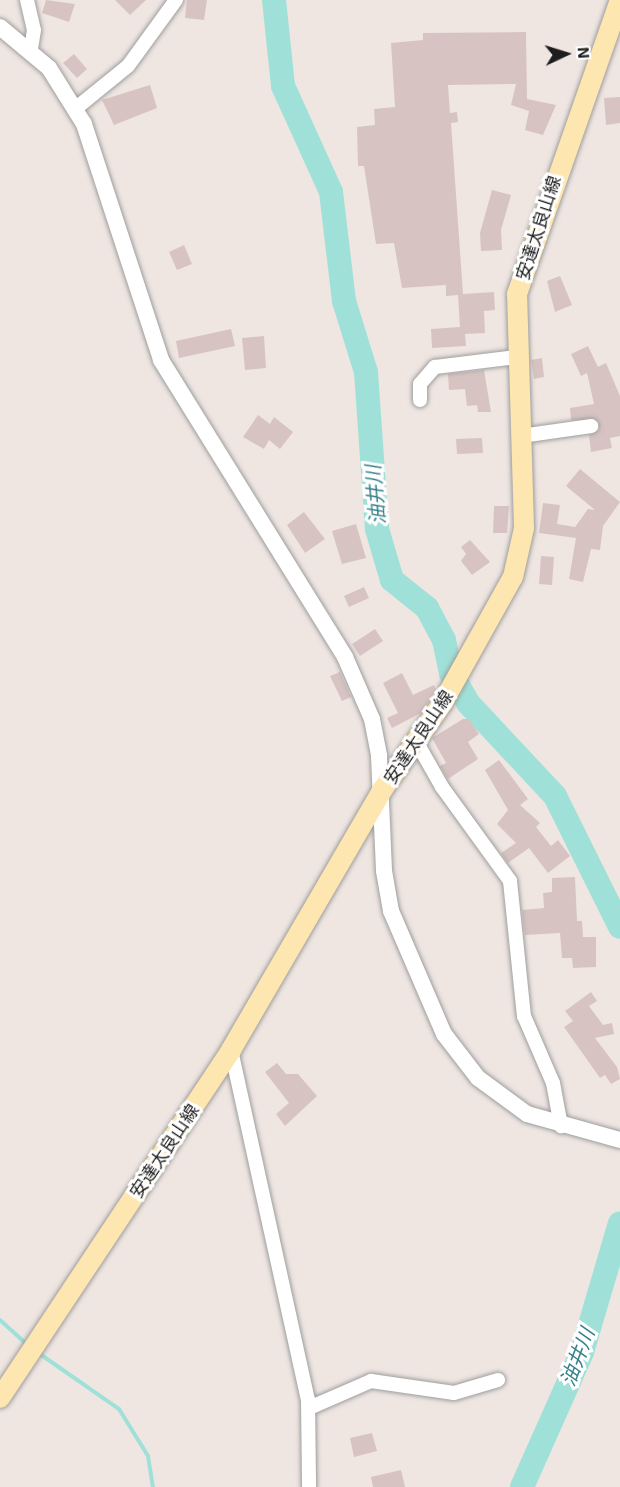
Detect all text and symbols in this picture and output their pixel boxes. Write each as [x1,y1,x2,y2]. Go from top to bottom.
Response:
north arrow [536,24,596,84]
text: N [575,46,594,59]
street label: 安達太良山線 [511,173,565,283]
water label: 油井川 [360,464,390,526]
street label: 安達太良山線 [379,686,457,788]
street label: 安達太良山線 [125,1100,203,1202]
water label: 油井川 [555,1325,599,1389]

